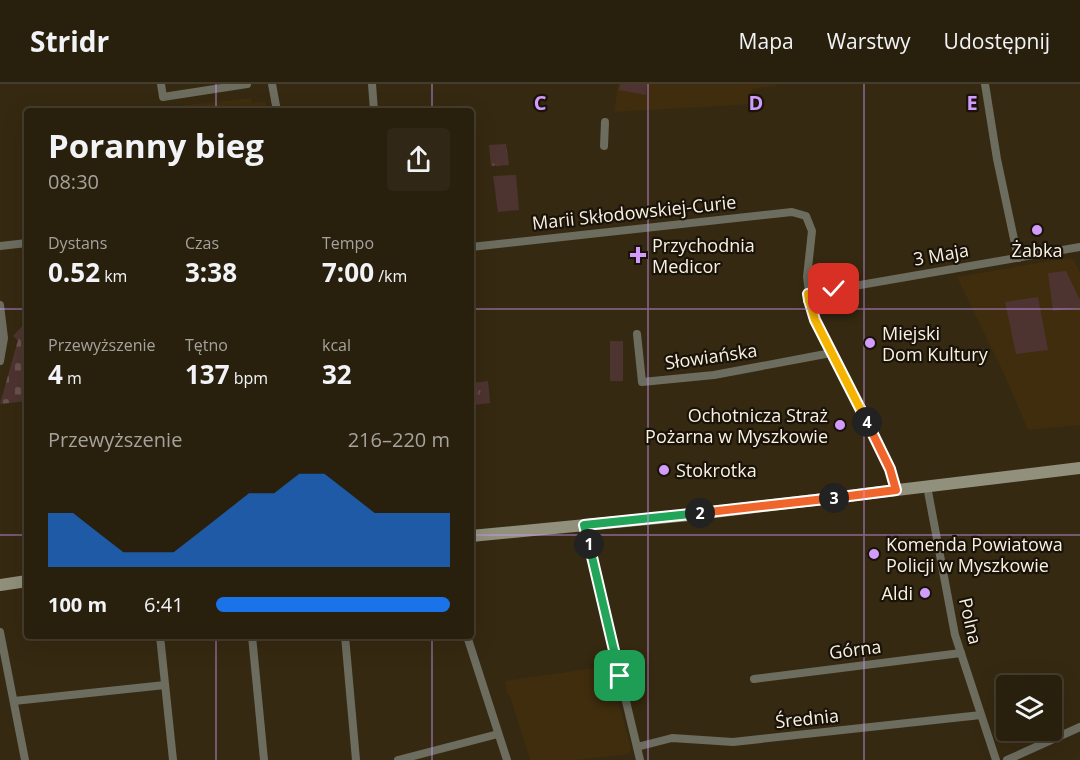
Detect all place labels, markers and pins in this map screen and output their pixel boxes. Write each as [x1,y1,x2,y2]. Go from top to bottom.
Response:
marker: Żabka [1030,223,1044,237]
place label: Przychodnia Medicor [652,233,755,278]
place label: Żabka [1012,238,1062,262]
marker: Przychodnia Medicor [629,246,647,264]
pin [808,263,859,314]
place label: Miejski Dom Kultury [882,321,989,366]
marker: Miejski Dom Kultury [863,336,877,350]
place label: Ochotnicza Straż Pożarna w Myszkowie [645,403,828,448]
pin: 4 [852,407,882,437]
marker: Ochotnicza Straż Pożarna w Myszkowie [833,418,847,432]
place label: Stokrotka [676,458,757,482]
marker: Stokrotka [657,463,671,477]
pin: 3 [819,483,849,513]
pin: 2 [685,498,715,528]
pin: 1 [574,529,604,559]
place label: Komenda Powiatowa Policji w Myszkowie [886,532,1063,577]
marker: Komenda Powiatowa Policji w Myszkowie [867,547,881,561]
place label: Aldi [882,581,913,605]
marker: Aldi [918,586,932,600]
pin [594,650,645,701]

